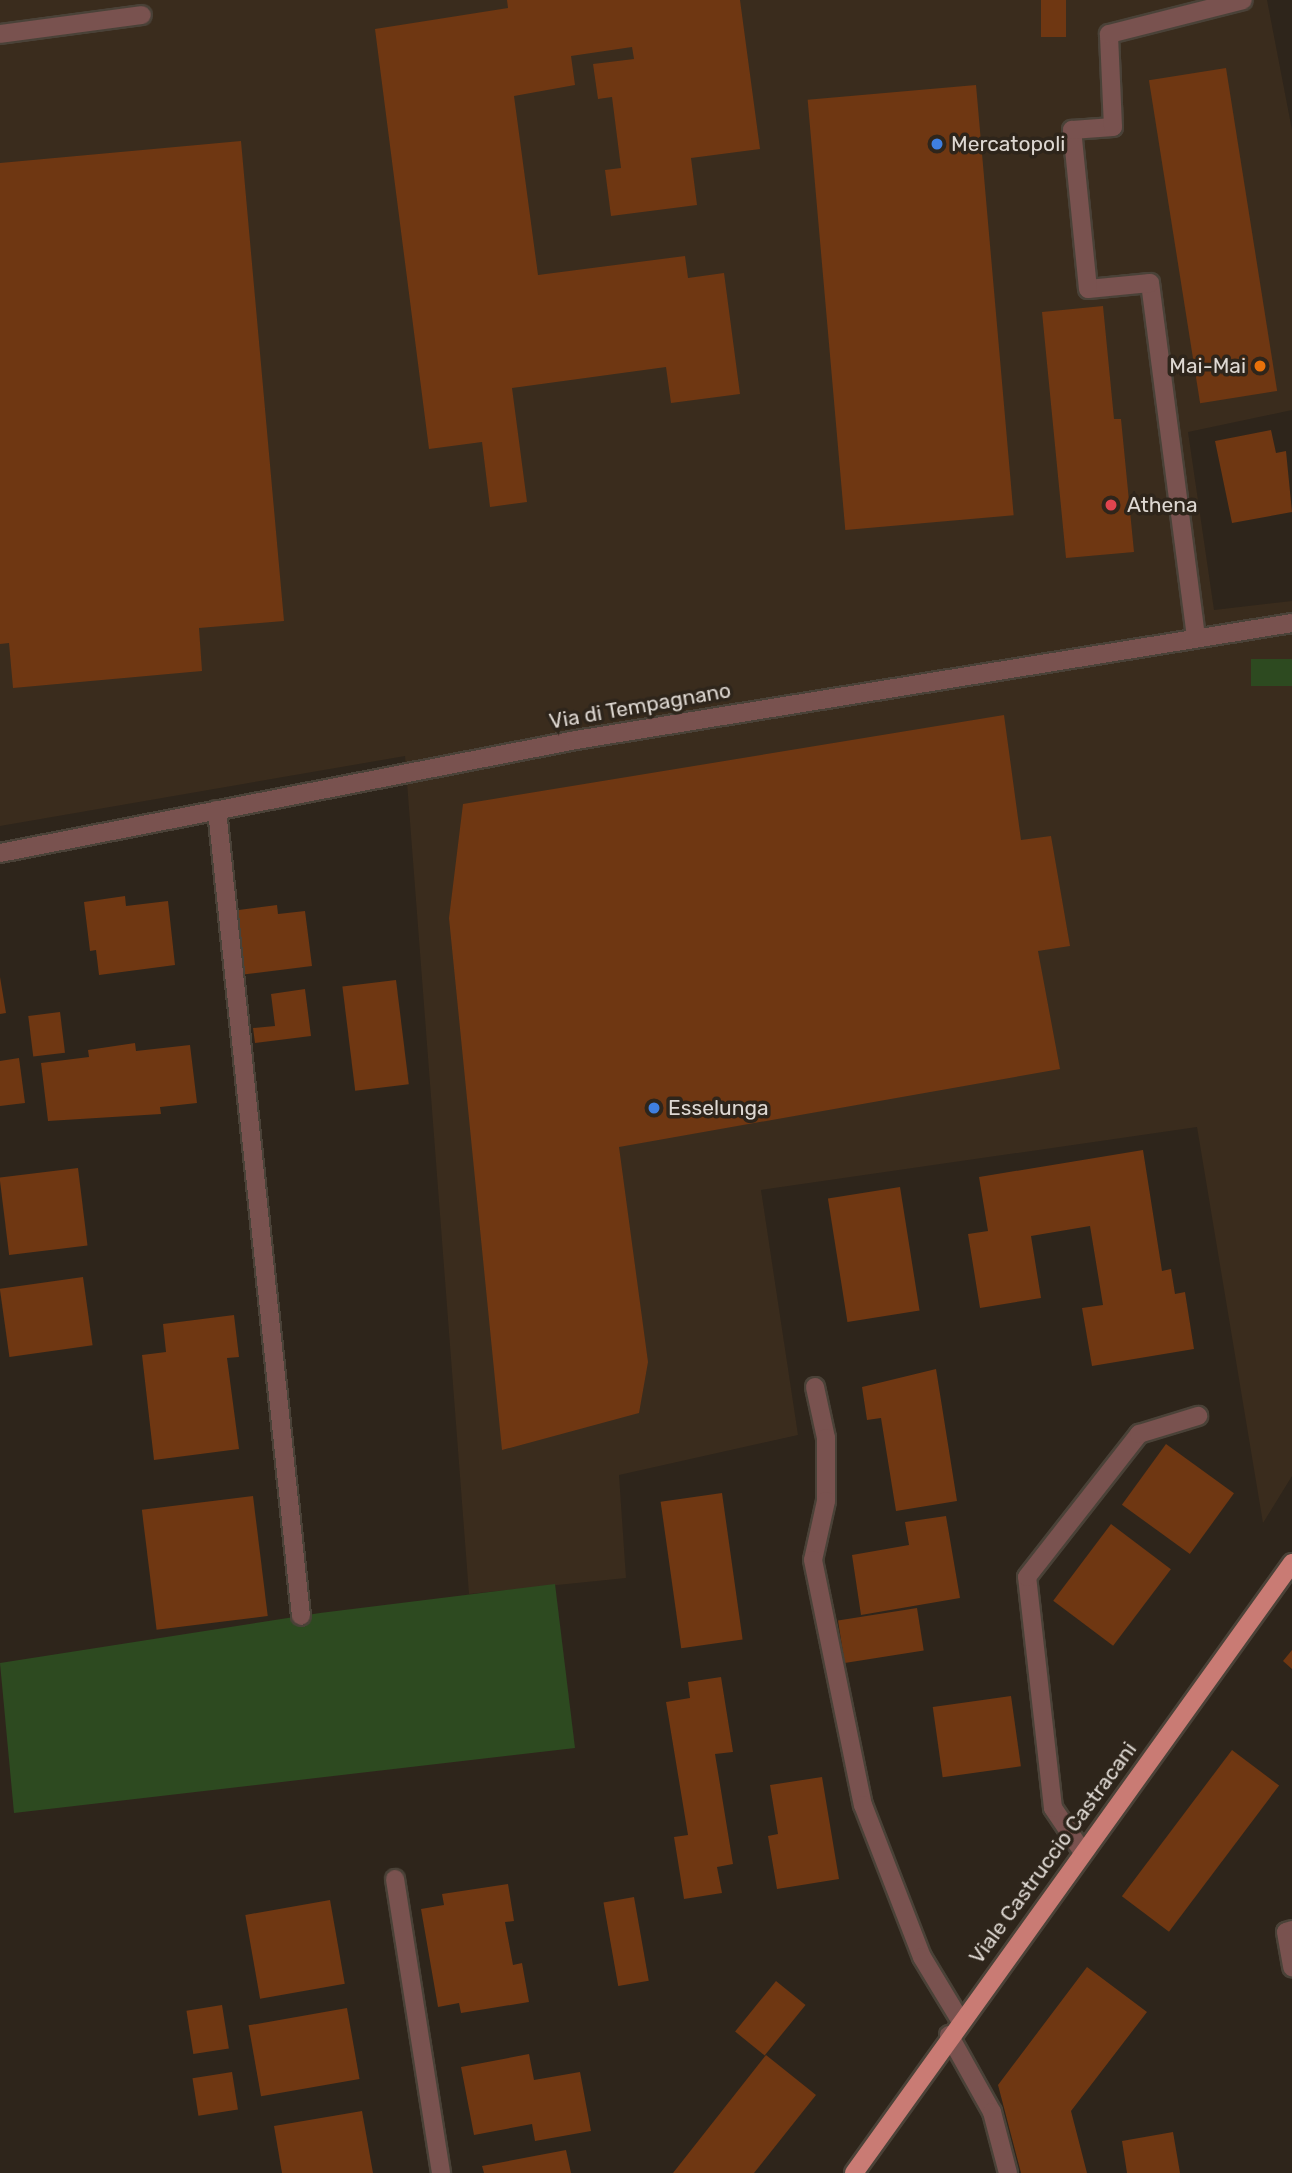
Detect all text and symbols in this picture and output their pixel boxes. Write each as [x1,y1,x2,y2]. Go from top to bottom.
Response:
place label: Mercatopoli [951,131,1065,157]
marker: Mercatopoli [929,136,945,152]
place label: Mai-Mai [1169,353,1246,379]
marker: Mai-Mai [1252,358,1268,374]
place label: Athena [1127,492,1198,518]
marker: Athena [1101,495,1121,515]
street label: Via di Tempagnano [547,678,733,734]
place label: Esselunga [668,1095,769,1121]
marker: Esselunga [646,1100,662,1116]
street label: Viale Castruccio Castracani [964,1737,1142,1969]

